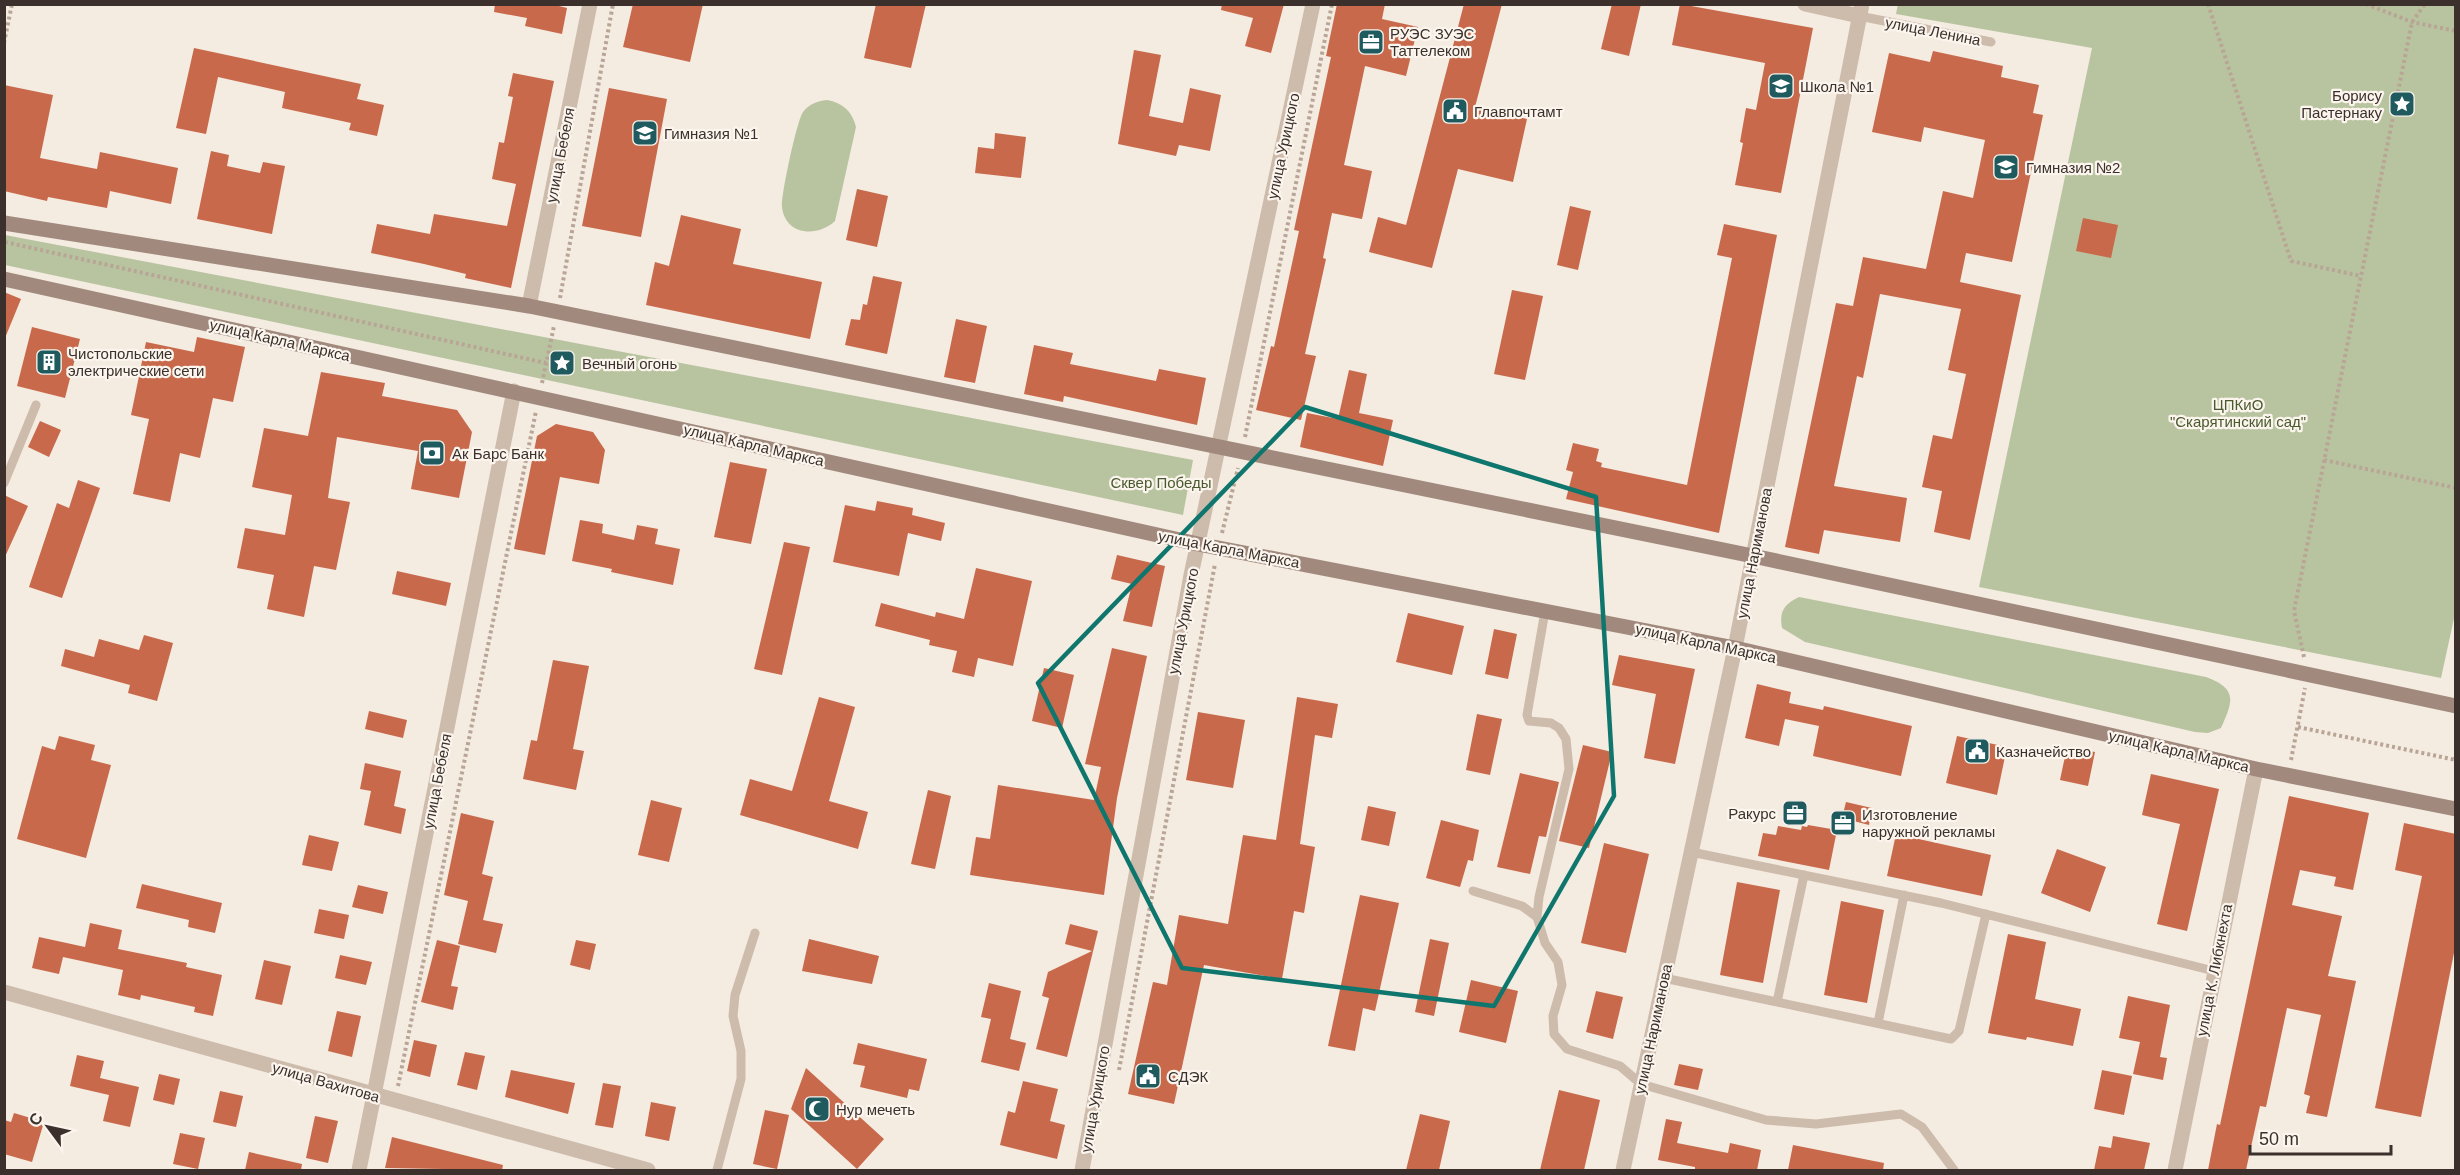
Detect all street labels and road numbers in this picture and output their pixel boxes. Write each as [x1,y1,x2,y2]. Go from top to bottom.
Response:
street label: улица Ленина [1884,13,1983,49]
street label: улица Урицкого [1263,91,1303,201]
street label: улица Бебеля [542,106,578,204]
street label: улица Карла Маркса [208,316,352,365]
street label: улица Карла Маркса [682,421,826,470]
street label: улица Нариманова [1733,486,1775,620]
street label: улица Карла Маркса [1157,527,1302,571]
street label: улица Урицкого [1164,566,1202,676]
street label: улица Карла Маркса [1634,620,1779,666]
street label: улица Карла Маркса [2107,727,2251,776]
street label: улица Бебеля [419,732,455,830]
street label: улица К. Либкнехта [2193,902,2235,1038]
street label: улица Нариманова [1631,962,1675,1096]
street label: улица Урицкого [1077,1044,1113,1154]
street label: улица Вахитова [270,1059,382,1106]

